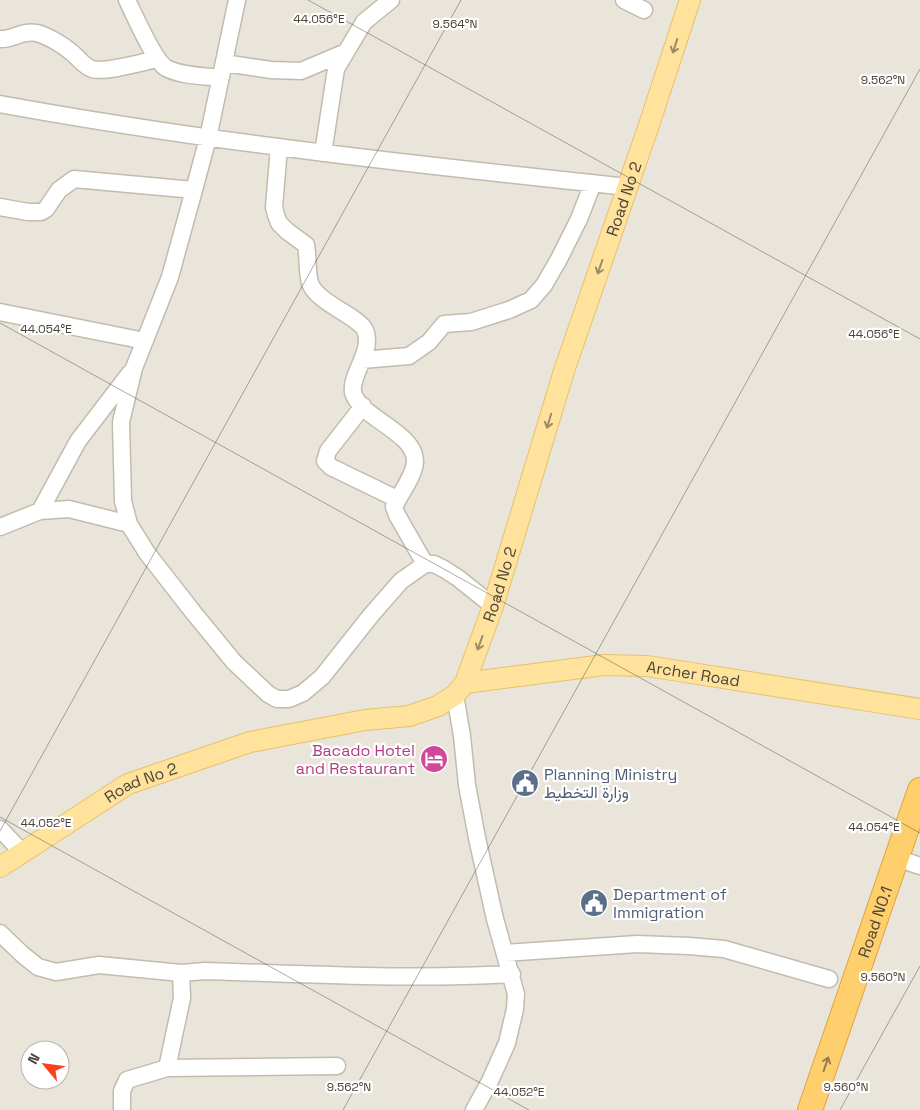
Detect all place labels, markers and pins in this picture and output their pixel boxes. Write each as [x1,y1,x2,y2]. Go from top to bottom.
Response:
place label: Bacado Hotel and Restaurant [296,740,415,779]
hotel icon: Bacado Hotel and Restaurant [419,744,449,774]
place label: Planning Ministry وزارة التخطيط [544,764,677,803]
public building icon: Planning Ministry وزارة التخطيط [510,768,540,798]
place label: Department of Immigration [613,884,727,923]
public building icon: Department of Immigration [579,888,609,918]

